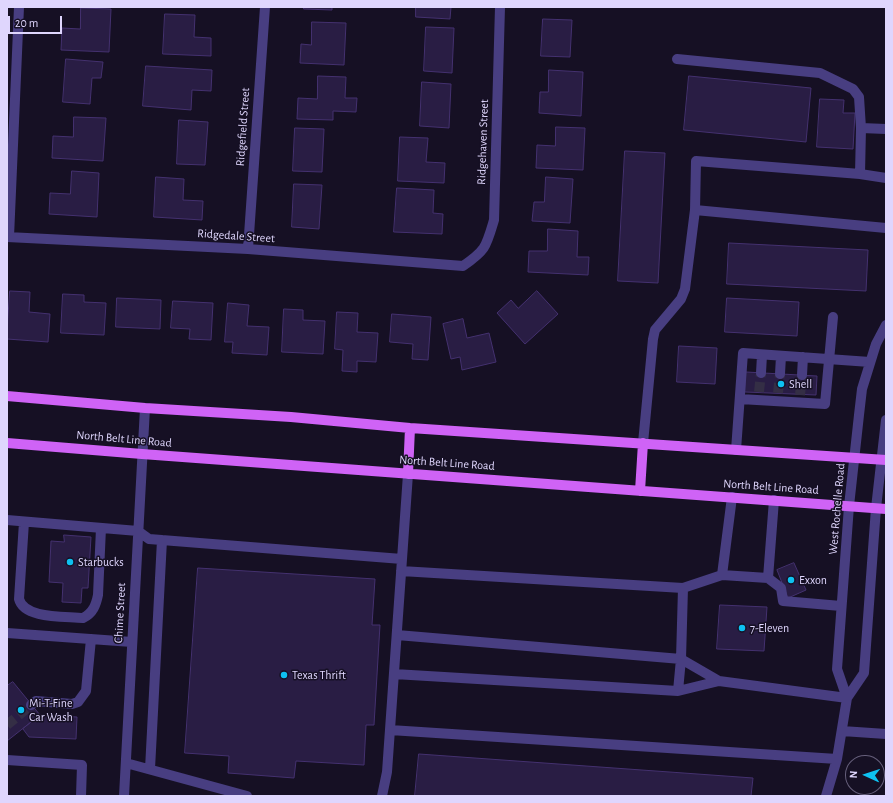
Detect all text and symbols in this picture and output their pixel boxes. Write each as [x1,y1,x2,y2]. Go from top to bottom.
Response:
scale bar [10,8,64,34]
text: 20 m [15,17,38,29]
street label: Ridgefield Street [233,87,253,167]
street label: Ridgehaven Street [474,99,492,185]
street label: Ridgedale Street [197,226,275,246]
place label: Shell [789,377,812,391]
marker: Shell [776,379,786,389]
street label: North Belt Line Road [76,428,172,450]
street label: North Belt Line Road [399,452,495,474]
street label: West Rochelle Road [826,463,848,555]
street label: North Belt Line Road [723,476,819,498]
place label: Starbucks [78,555,124,569]
marker: Starbucks [65,557,75,567]
place label: Exxon [799,573,827,587]
marker: Exxon [786,575,796,585]
street label: Chime Street [111,582,129,644]
place label: 7-Eleven [750,621,789,635]
marker: 7-Eleven [737,623,747,633]
place label: Texas Thrift [292,668,346,682]
marker: Texas Thrift [279,670,289,680]
place label: Mi-T-Fine Car Wash [29,696,73,724]
marker: Mi-T-Fine Car Wash [16,705,26,715]
north arrow [845,755,885,795]
text: N [848,770,859,779]

